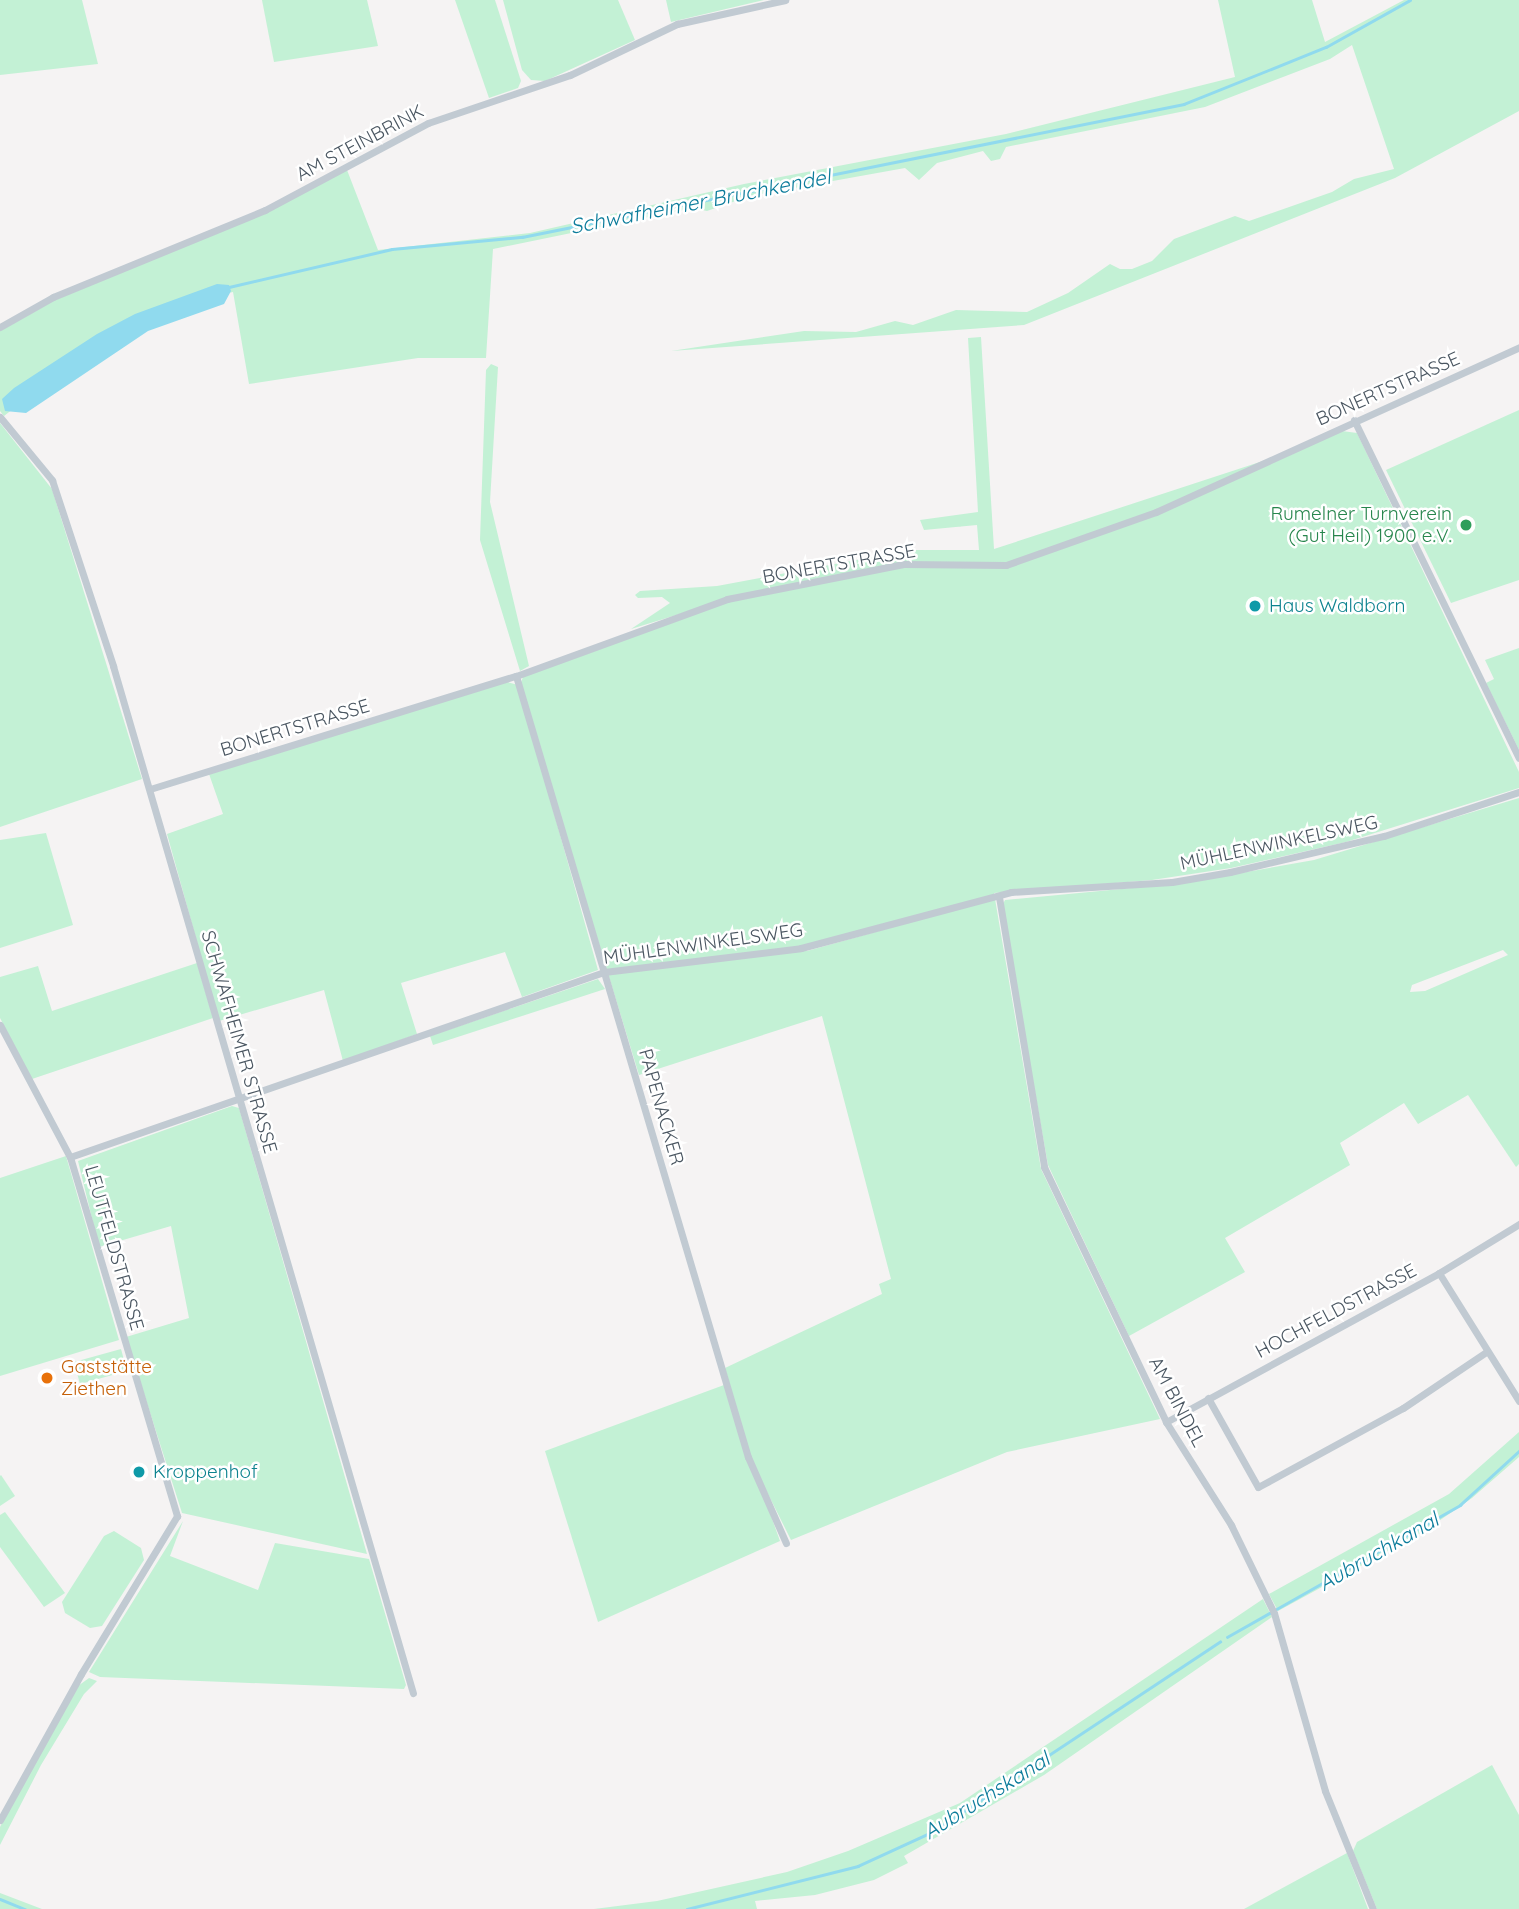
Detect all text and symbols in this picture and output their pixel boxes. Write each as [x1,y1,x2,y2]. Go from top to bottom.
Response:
street label: AM STEINBRINK [292,100,428,186]
water label: Schwafheimer Bruchkendel [568,163,832,239]
street label: BONERTSTRASSE [1313,347,1463,431]
place label: Rumelner Turnverein (Gut Heil) 1900 e.V. [1270,503,1452,547]
marker: Rumelner Turnverein (Gut Heil) 1900 e.V. [1458,517,1474,533]
street label: BONERTSTRASSE [761,539,917,589]
place label: Haus Waldborn [1269,595,1406,617]
marker: Haus Waldborn [1247,598,1263,614]
street label: BONERTSTRASSE [218,694,372,762]
street label: MÜHLENWINKELSWEG [1178,811,1380,875]
street label: MÜHLENWINKELSWEG [602,919,804,969]
street label: SCHWAFHEIMER STRASSE [196,928,282,1156]
street label: PAPENACKER [634,1046,688,1168]
street label: LEUTFELDSTRASSE [80,1163,148,1333]
street label: HOCHFELDSTRASSE [1252,1259,1420,1363]
street label: AM BINDEL [1144,1353,1210,1451]
place label: Gaststätte Ziethen [61,1356,152,1400]
marker: Gaststätte Ziethen [39,1370,55,1386]
place label: Kroppenhof [153,1461,258,1483]
marker: Kroppenhof [131,1464,147,1480]
water label: Aubruchkanal [1313,1506,1443,1596]
water label: Aubruchskanal [918,1746,1054,1844]

